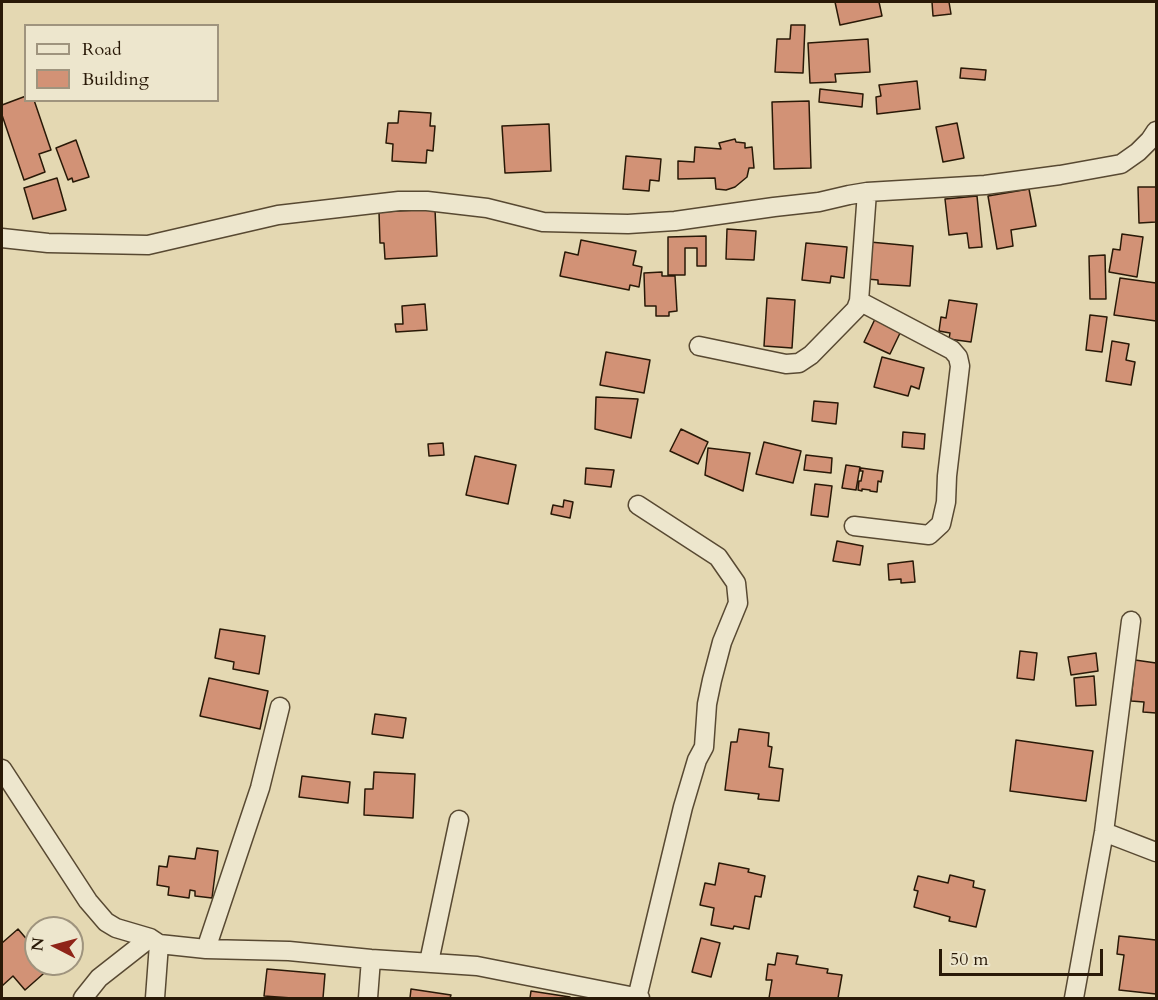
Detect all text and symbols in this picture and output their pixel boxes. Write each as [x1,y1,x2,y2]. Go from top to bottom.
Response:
legend [24,24,219,102]
text: Road [82,37,122,62]
text: Building [82,67,149,92]
north arrow [24,916,84,976]
text: N [26,936,50,952]
scale bar [942,937,1106,975]
text: 50 m [950,947,989,972]

